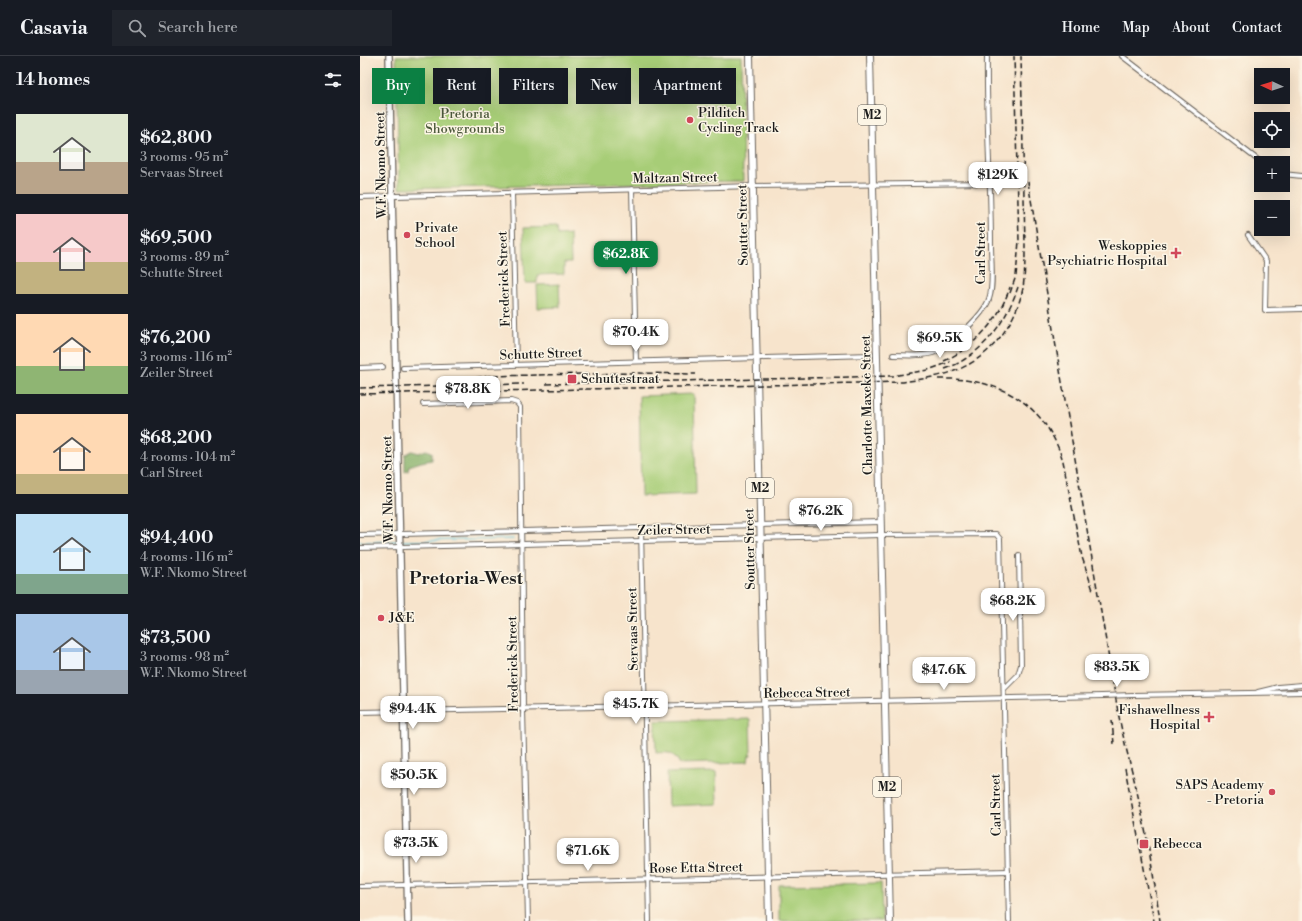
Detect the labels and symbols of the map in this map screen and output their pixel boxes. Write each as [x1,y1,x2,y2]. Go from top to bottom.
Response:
north arrow [1254,68,1290,104]
place label: Pilditch Cycling Track [698,105,780,136]
road number: M2 [858,105,886,125]
park label: Pretoria Showgrounds [425,106,505,137]
street label: W.F. Nkomo Street [372,111,390,220]
marker: Pilditch Cycling Track [685,115,695,125]
pin: $129K [970,162,1026,196]
street label: Maltzan Street [632,169,718,187]
street label: Soutter Street [734,184,752,266]
place label: Private School [415,220,459,251]
street label: Carl Street [973,221,989,284]
marker: Private School [402,230,412,240]
street label: Frederick Street [494,230,514,327]
place label: Weskoppies Psychiatric Hospital [1047,238,1167,269]
pin: $62.8K [593,241,659,275]
marker: Weskoppies Psychiatric Hospital [1170,247,1182,259]
pin: $70.4K [603,319,669,353]
pin: $69.5K [907,325,973,359]
street label: Charlotte Maxeke Street [858,334,876,475]
street label: Schutte Street [499,345,583,363]
place label: Schuttestraat [581,371,660,387]
marker: Schuttestraat [566,373,578,385]
pin: $78.8K [435,376,501,410]
street label: W.F. Nkomo Street [379,435,397,544]
road number: M2 [746,478,774,498]
pin: $76.2K [788,498,854,532]
street label: Soutter Street [741,508,759,590]
street label: Zeiler Street [637,521,711,539]
district label: Pretoria-West [409,568,524,590]
street label: Servaas Street [624,587,642,671]
pin: $68.2K [980,588,1046,622]
place label: J&E [388,610,414,626]
marker: J&E [376,613,386,623]
street label: Frederick Street [504,616,522,712]
pin: $83.5K [1084,654,1150,688]
pin: $47.6K [911,657,977,691]
street label: Rebecca Street [763,684,851,702]
pin: $45.7K [603,691,669,725]
pin: $94.4K [380,696,446,730]
place label: Fishawellness Hospital [1119,702,1200,733]
marker: Fishawellness Hospital [1203,711,1215,723]
pin: $50.5K [381,762,447,796]
street label: Carl Street [987,773,1005,837]
road number: M2 [873,777,901,797]
place label: SAPS Academy - Pretoria [1176,777,1265,808]
marker: SAPS Academy - Pretoria [1267,787,1277,797]
pin: $73.5K [383,830,449,864]
place label: Rebecca [1153,836,1203,852]
pin: $71.6K [555,838,621,872]
marker: Rebecca [1138,838,1150,850]
street label: Rose Etta Street [649,859,744,877]

